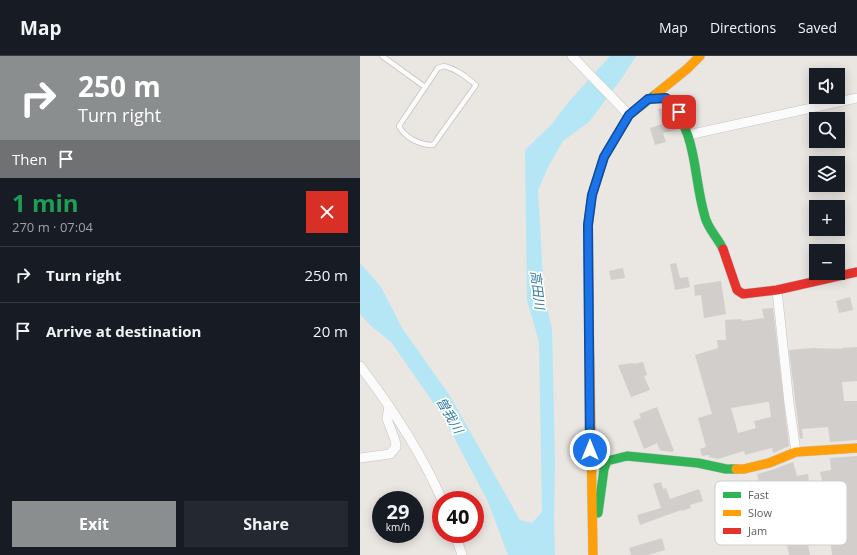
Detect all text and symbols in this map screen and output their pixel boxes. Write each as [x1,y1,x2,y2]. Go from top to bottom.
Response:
text: Map [20,15,61,41]
text: Map [659,18,688,37]
text: Directions [710,18,776,37]
text: Saved [798,18,837,37]
text: 250 m [78,67,161,105]
map controls [809,68,845,280]
button: sound [809,68,845,104]
icon: right [12,72,64,124]
pin [662,95,696,129]
icon: arrive [668,101,690,123]
text: Turn right [78,103,161,127]
button: search [809,112,845,148]
icon: arrive [55,148,77,170]
text: Then [12,149,47,169]
button: layers [809,156,845,192]
text: 1 min [12,186,79,219]
button: close [306,191,348,233]
button: + [809,200,845,236]
text: 270 m · 07:04 [12,218,93,236]
button: − [809,244,845,280]
icon: right [12,264,34,286]
text: Turn right [46,265,121,285]
text: 250 m [304,265,348,285]
water label: 高田川 [527,270,550,312]
icon: arrive [12,320,34,342]
text: Arrive at destination [46,321,201,341]
text: 20 m [313,321,348,341]
water label: 曽我川 [432,394,469,438]
position arrow [569,429,611,471]
legend [715,481,847,545]
text: Fast [748,487,769,502]
speed limit sign: 40 [432,491,484,543]
text: 29 [387,498,409,525]
button: Exit [12,501,176,547]
button: Share [184,501,348,547]
text: Slow [748,505,772,520]
text: km/h [386,520,410,534]
text: Jam [747,523,767,538]

